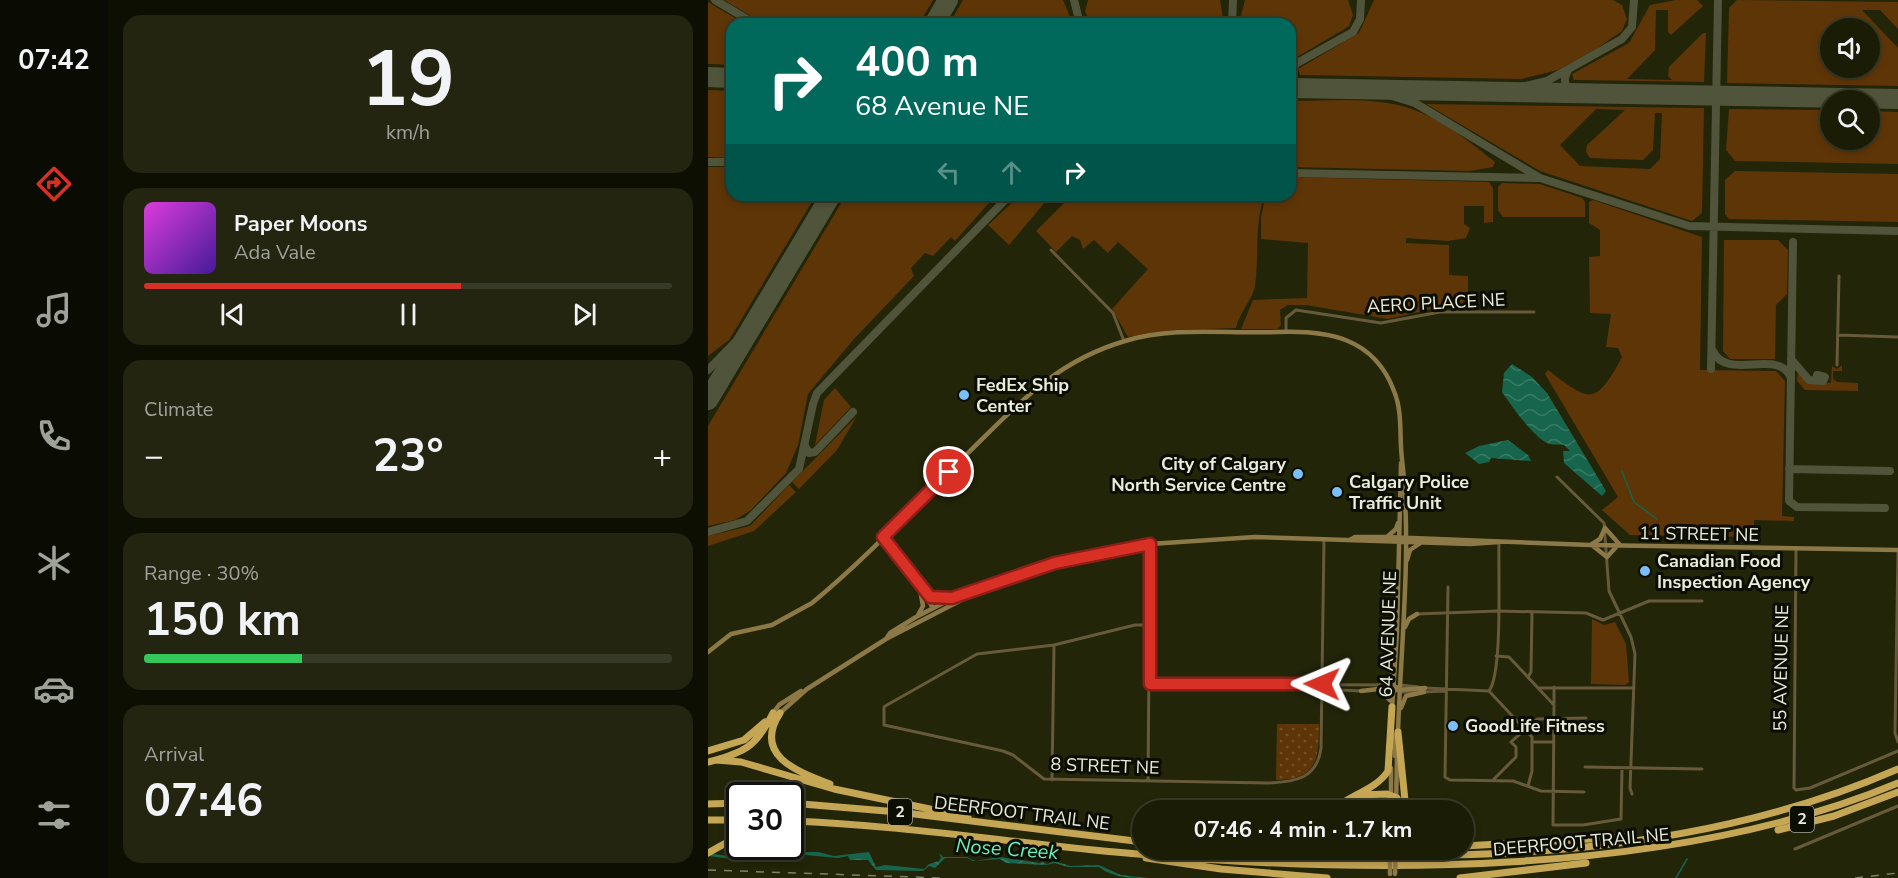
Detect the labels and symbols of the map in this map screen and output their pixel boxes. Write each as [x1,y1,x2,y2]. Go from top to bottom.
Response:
street label: AERO PLACE NE [1366,287,1506,319]
place label: FedEx Ship Center [976,373,1069,418]
marker: FedEx Ship Center [957,388,971,402]
pin [923,446,974,497]
place label: City of Calgary North Service Centre [1111,452,1287,497]
marker: City of Calgary North Service Centre [1291,467,1305,481]
place label: Calgary Police Traffic Unit [1349,470,1469,515]
marker: Calgary Police Traffic Unit [1330,485,1344,499]
street label: 11 STREET NE [1639,521,1759,547]
place label: Canadian Food Inspection Agency [1657,549,1811,594]
marker: Canadian Food Inspection Agency [1638,564,1652,578]
street label: 64 AVENUE NE [1374,570,1402,698]
street label: 55 AVENUE NE [1768,604,1794,732]
position arrow [1290,652,1354,716]
place label: GoodLife Fitness [1465,714,1605,738]
marker: GoodLife Fitness [1446,719,1460,733]
street label: 8 STREET NE [1050,752,1160,780]
speed limit sign: 30 [726,782,804,860]
street label: DEERFOOT TRAIL NE [933,790,1111,836]
road number: 2 [888,799,912,825]
road number: 2 [1790,806,1814,832]
street label: DEERFOOT TRAIL NE [1492,822,1670,862]
water label: Nose Creek [955,832,1060,866]

